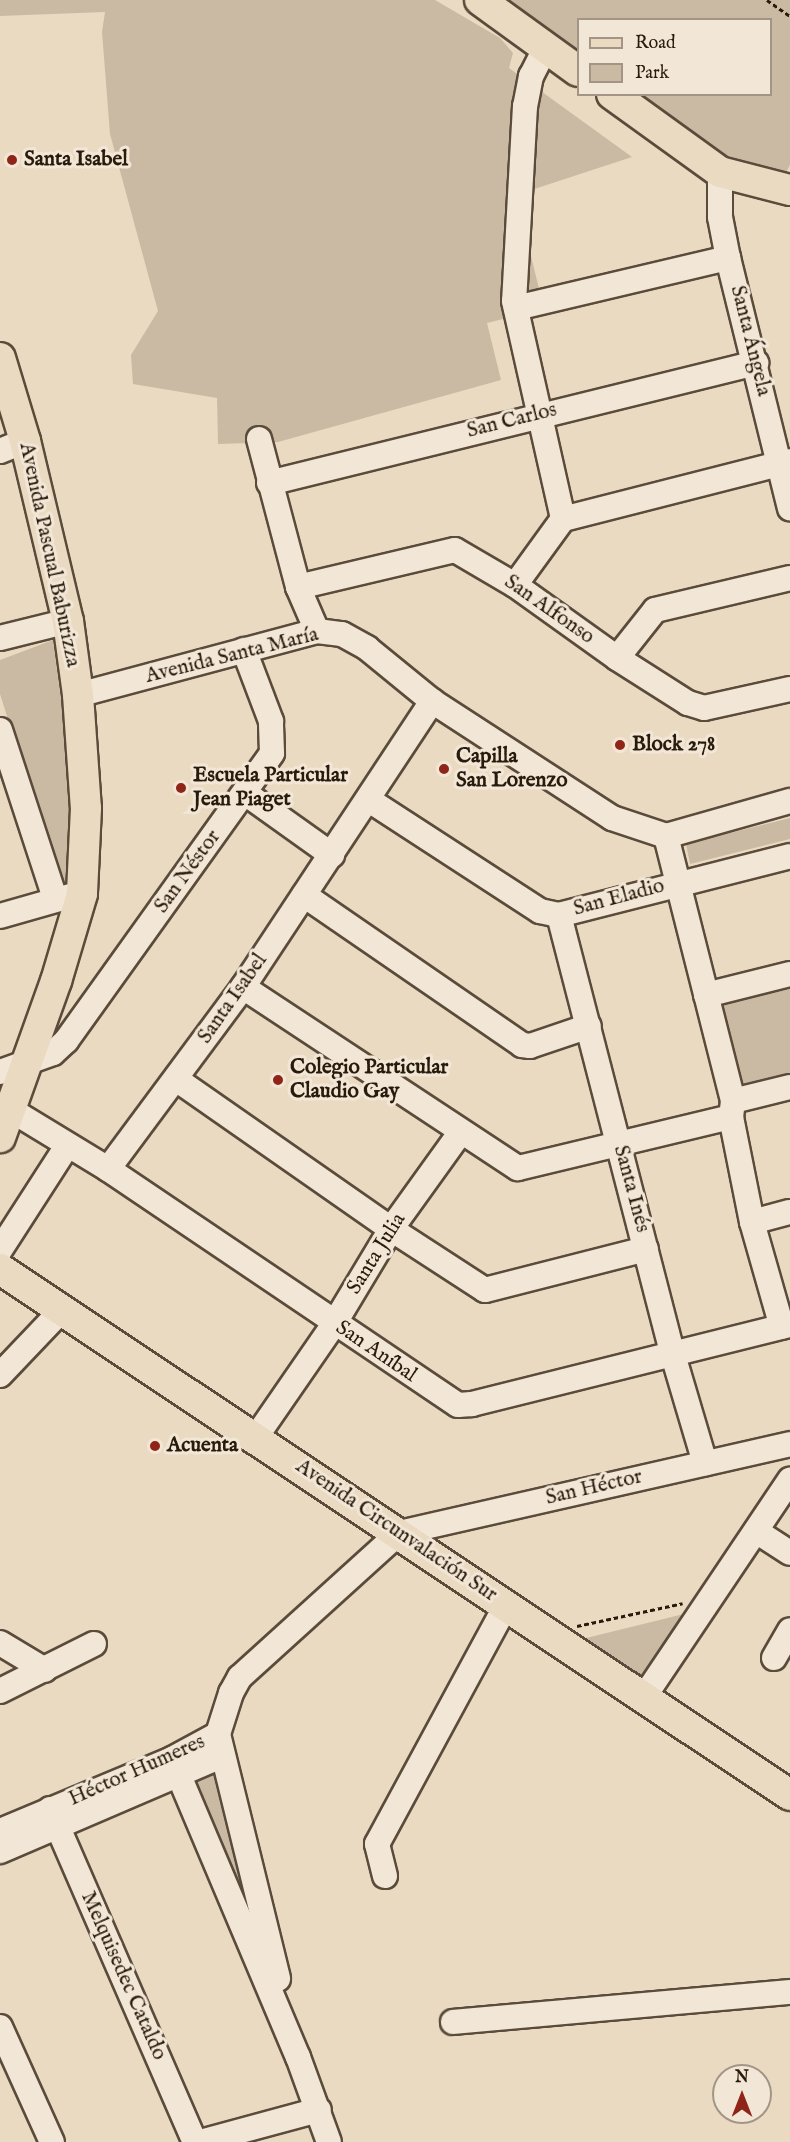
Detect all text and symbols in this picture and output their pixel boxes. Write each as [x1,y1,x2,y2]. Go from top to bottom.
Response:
legend [577,18,772,96]
text: Road [635,32,676,55]
text: Park [635,62,669,85]
place label: Santa Isabel [24,147,128,173]
marker: Santa Isabel [5,153,19,167]
street label: Santa Ángela [724,283,776,399]
street label: San Carlos [464,398,560,444]
street label: Avenida Pascual Baburizza [13,440,85,670]
street label: San Alfonso [499,570,599,650]
street label: Avenida Santa María [143,622,321,690]
place label: Block 278 [632,732,715,758]
marker: Block 278 [613,738,627,752]
place label: Capilla San Lorenzo [456,744,568,794]
marker: Capilla San Lorenzo [437,762,451,776]
place label: Escuela Particular Jean Piaget [193,763,348,813]
marker: Escuela Particular Jean Piaget [174,781,188,795]
street label: San Néstor [149,826,227,918]
street label: San Eladio [571,874,667,922]
street label: Santa Isabel [193,949,273,1049]
place label: Colegio Particular Claudio Gay [290,1055,448,1105]
marker: Colegio Particular Claudio Gay [271,1073,285,1087]
street label: Santa Inés [607,1143,655,1235]
street label: Santa Julia [342,1209,412,1299]
street label: San Aníbal [331,1316,421,1388]
place label: Acuenta [167,1433,238,1459]
marker: Acuenta [148,1439,162,1453]
street label: Avenida Circunvalación Sur [291,1454,501,1608]
street label: San Héctor [543,1465,645,1511]
street label: Héctor Humeres [65,1730,209,1812]
street label: Melquisedec Cataldo [75,1888,171,2064]
north arrow [712,2064,772,2124]
text: N [735,2068,749,2088]

